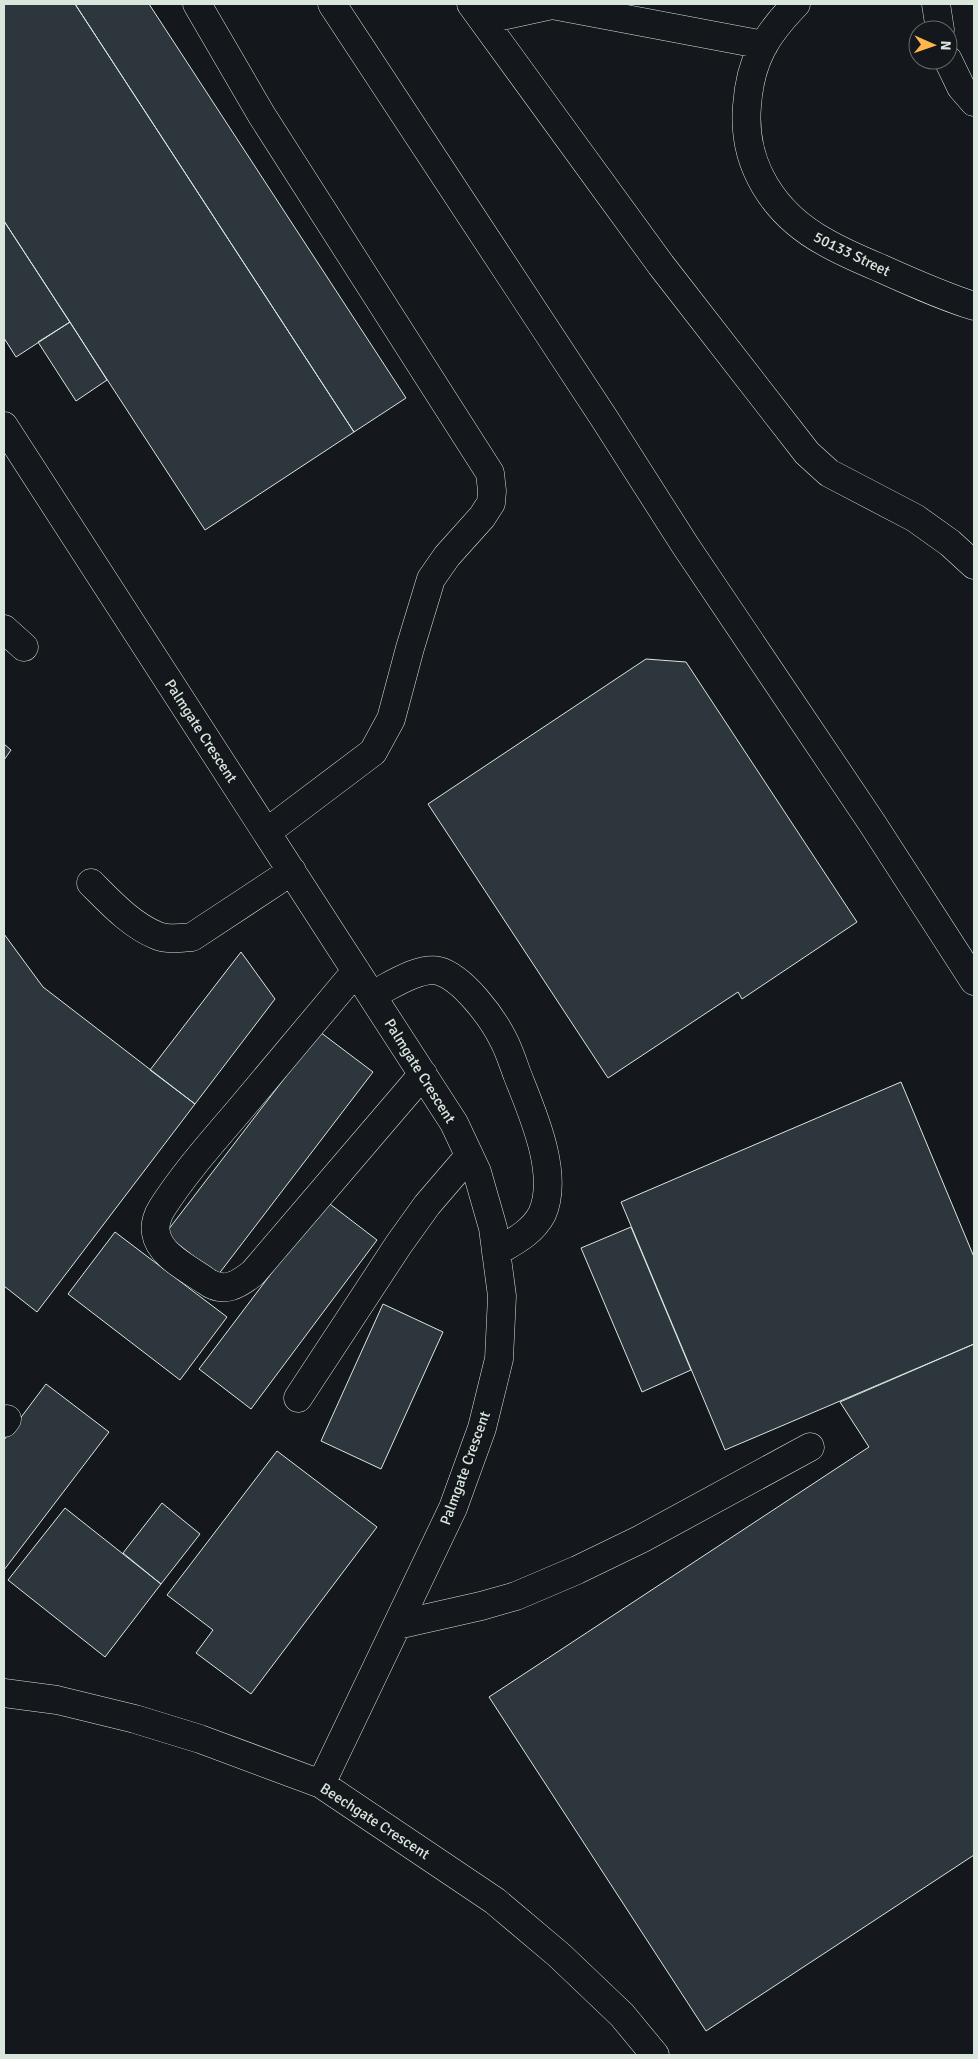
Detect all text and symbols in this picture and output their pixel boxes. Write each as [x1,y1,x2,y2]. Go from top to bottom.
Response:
north arrow [908,20,958,70]
text: N [937,40,954,51]
street label: 50133 Street [811,228,893,280]
street label: Palmgate Crescent [161,676,241,786]
street label: Palmgate Crescent [381,1015,459,1127]
street label: Palmgate Crescent [436,1409,494,1527]
street label: Beechgate Crescent [317,1779,433,1863]

